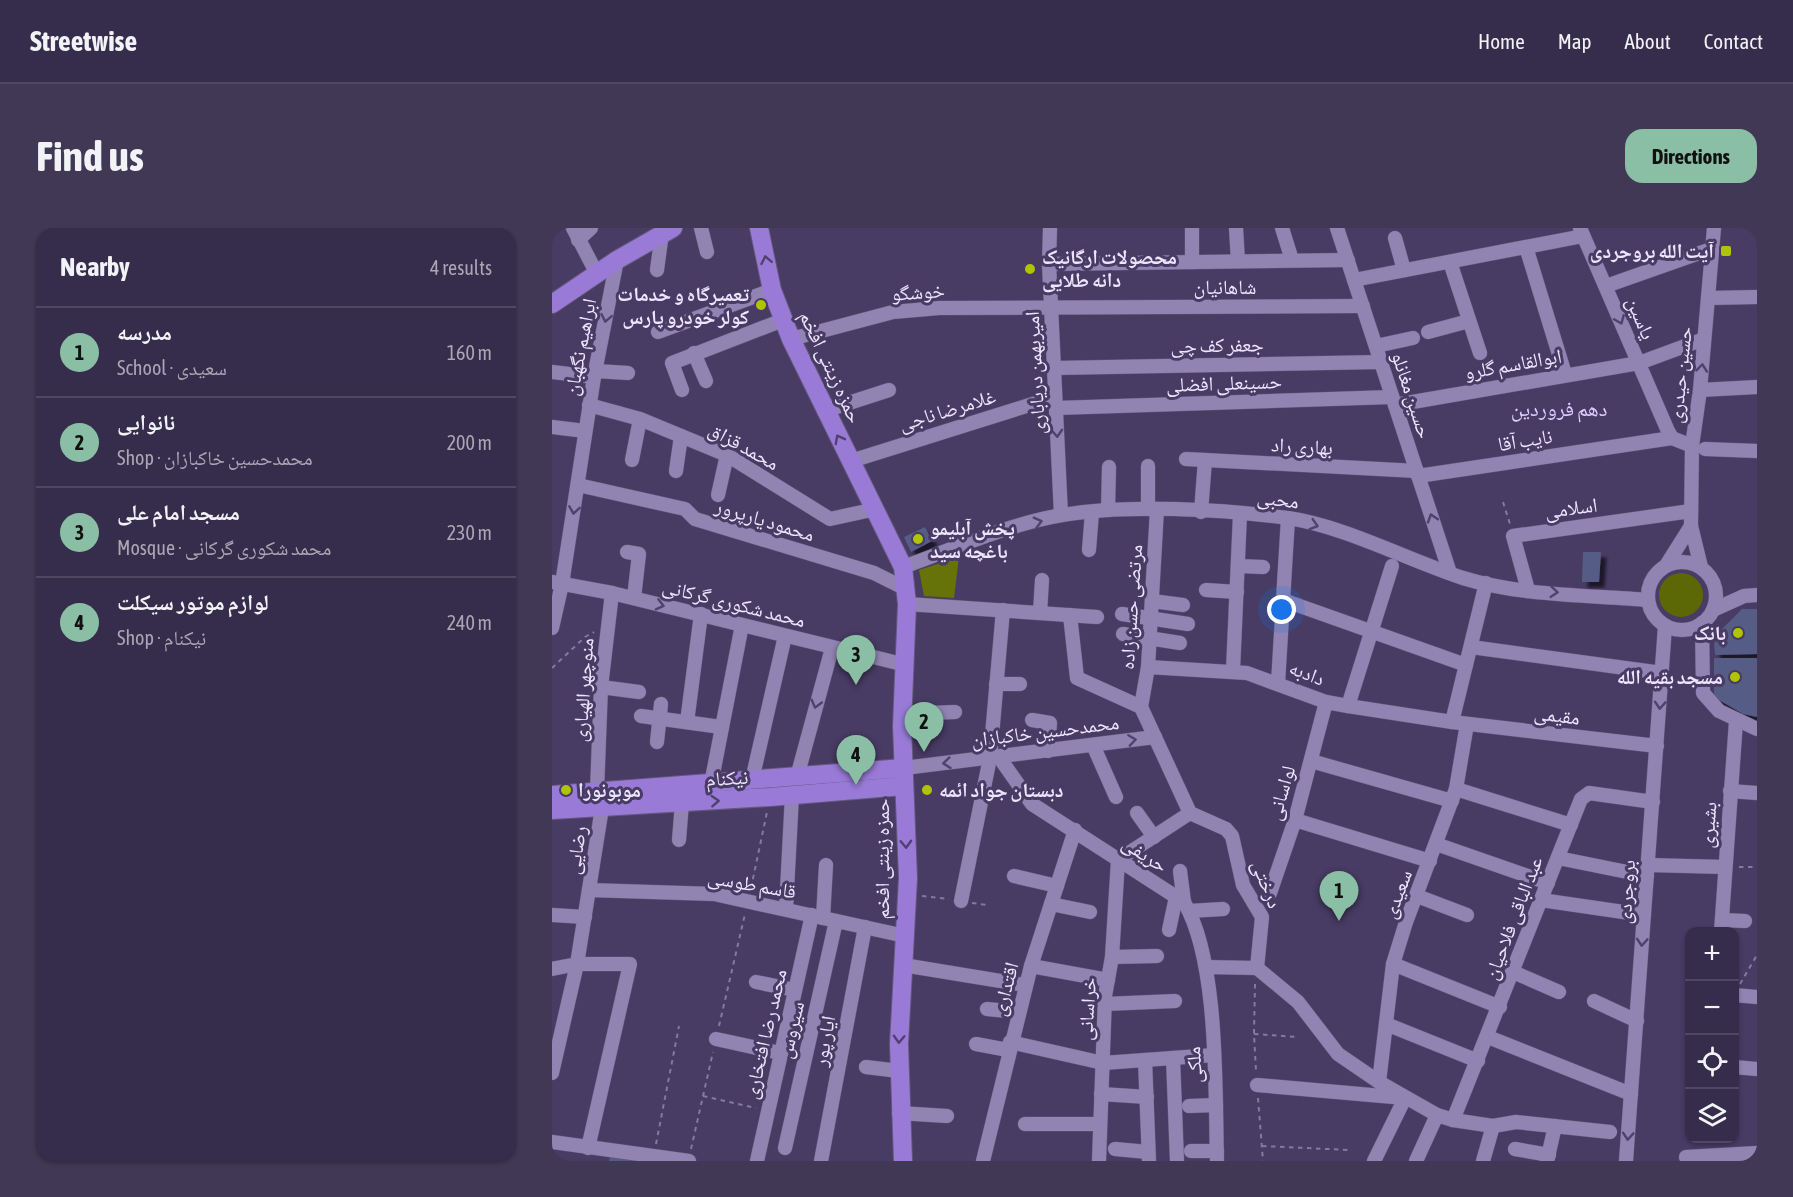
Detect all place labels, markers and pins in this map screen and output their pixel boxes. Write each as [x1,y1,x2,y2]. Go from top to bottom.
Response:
place label: آیت الله بروجردی [1590,239,1714,263]
marker: آیت الله بروجردی [1719,244,1733,258]
place label: محصولات ارگانیک دانه طلایی [1042,245,1177,293]
marker: محصولات ارگانیک دانه طلایی [1023,262,1037,276]
place label: تعمیرگاه و خدمات کولر خودرو پارس [617,282,750,329]
marker: تعمیرگاه و خدمات کولر خودرو پارس [754,298,768,312]
place label: پخش آبلیمو باغچه سید [930,516,1015,563]
marker: پخش آبلیمو باغچه سید [911,532,925,546]
place label: بانک [1694,621,1726,645]
marker: بانک [1731,626,1745,640]
pin: 3 [836,636,876,685]
place label: مسجد بقیه الله [1617,665,1723,689]
marker: مسجد بقیه الله [1728,670,1742,684]
pin: 2 [904,702,944,752]
pin: 4 [836,736,876,785]
place label: موبونورا [578,778,641,802]
place label: دبستان جواد ائمه [939,778,1064,802]
marker: موبونورا [559,783,573,797]
marker: دبستان جواد ائمه [920,783,934,797]
pin: 1 [1320,872,1358,921]

